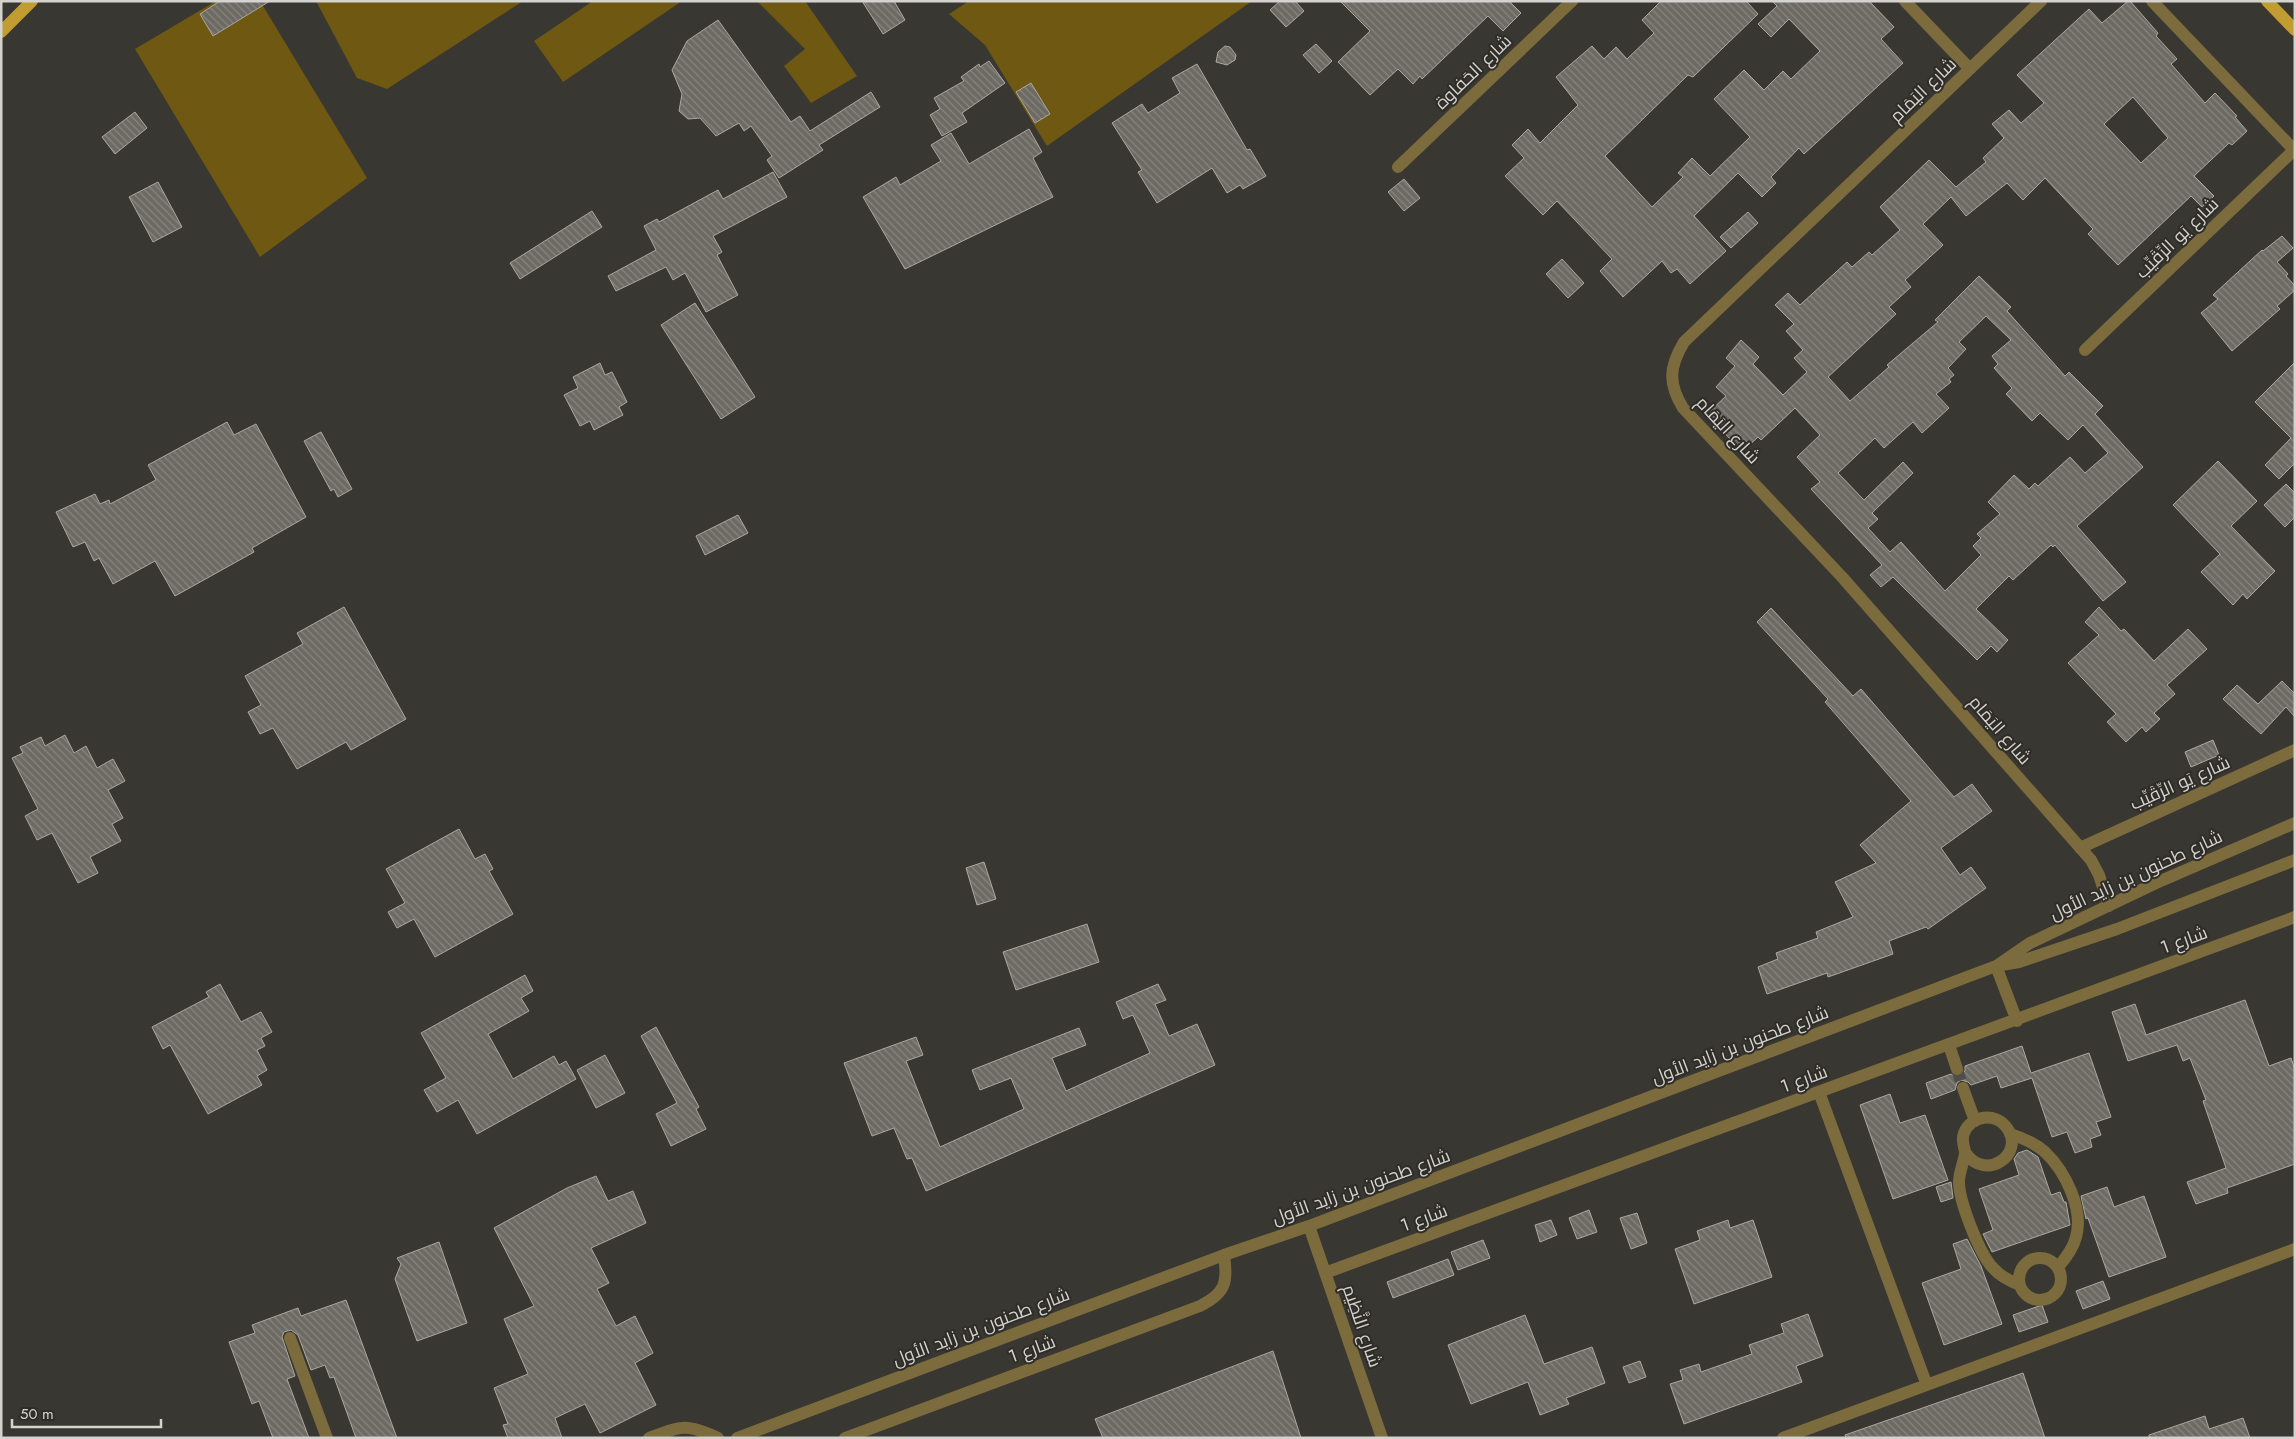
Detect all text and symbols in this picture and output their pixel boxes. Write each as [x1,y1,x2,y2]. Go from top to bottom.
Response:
street label: شارع الحَفاوة [1429,29,1517,115]
street label: شارع اليَمَام [1884,51,1962,129]
street label: شارع يَو الرِّقَيِّب [2129,191,2225,285]
street label: شارع اليَمَام [1690,390,1766,470]
street label: شارع اليَمَام [1963,690,2037,770]
street label: شارع يَو الرِّقَيِّب [2126,749,2234,817]
street label: شارع طحنون بن زايد الأول [2045,823,2227,927]
street label: شارع 1 [2157,920,2211,960]
street label: شارع طحنون بن زايد الأول [1648,999,1832,1091]
street label: شارع 1 [1777,1059,1831,1099]
street label: شارع طحنون بن زايد الأول [1268,1143,1454,1231]
street label: شارع 1 [1397,1198,1451,1238]
street label: شارع طحنون بن زايد الأول [889,1281,1073,1373]
street label: شارع النَّظِيم [1336,1281,1388,1371]
street label: شارع 1 [1005,1329,1059,1369]
scale bar [12,1396,161,1428]
text: 50 m [20,1403,54,1425]

